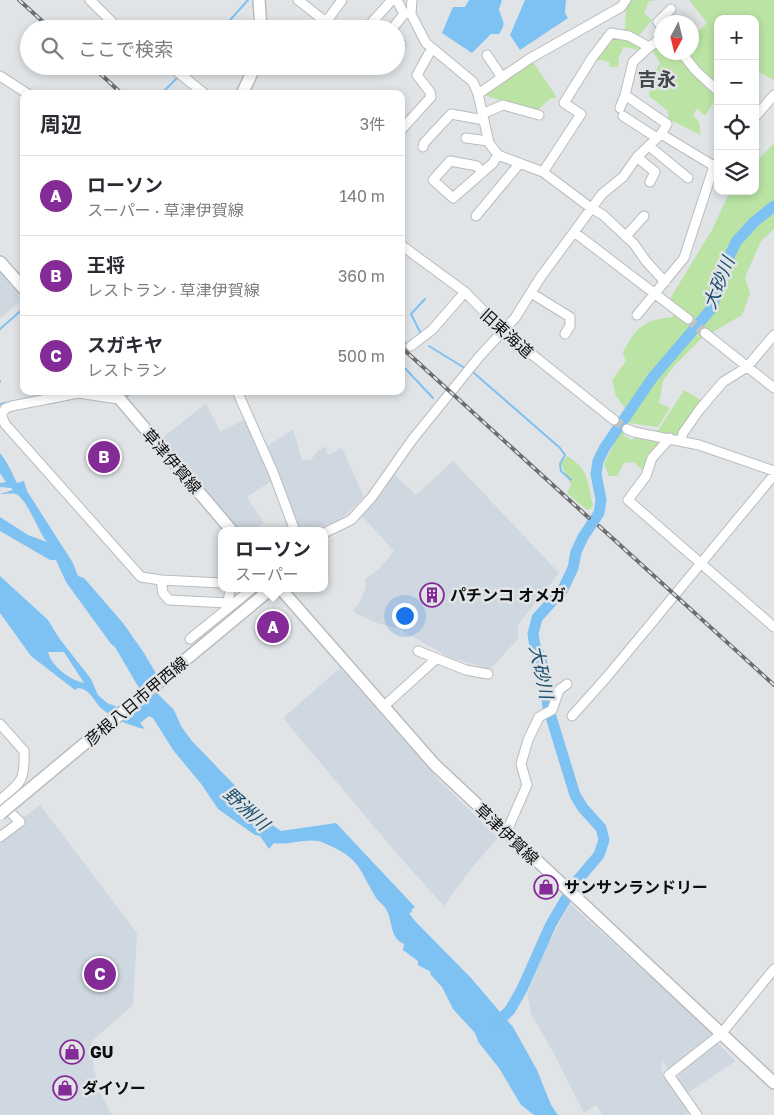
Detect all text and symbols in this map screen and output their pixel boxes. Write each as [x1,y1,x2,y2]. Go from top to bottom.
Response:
north arrow [654,15,699,60]
map controls [714,15,759,195]
button: + [714,15,759,60]
search box [20,20,405,75]
icon: search [38,34,66,62]
text: ここで検索 [78,37,173,60]
button: − [714,60,759,105]
district label: 吉永 [638,67,676,90]
button: locate [714,105,759,150]
text: 周辺 [40,111,82,137]
text: 3件 [360,114,385,134]
button: layers [714,150,759,195]
text: ローソン [87,173,163,196]
text: A [50,186,62,206]
text: 140 m [339,186,385,206]
text: スーパー · 草津伊賀線 [87,200,244,220]
water label: 大砂川 [698,252,739,312]
text: 王将 [87,253,125,276]
text: B [50,266,62,286]
text: 360 m [338,266,385,286]
text: レストラン · 草津伊賀線 [87,280,260,300]
street label: 旧東海道 [477,304,537,362]
text: スガキヤ [87,333,163,356]
text: C [50,346,62,366]
text: 500 m [338,346,385,366]
text: レストラン [87,360,167,380]
street label: 草津伊賀線 [138,424,206,498]
pin: B [88,438,120,476]
popup [218,527,328,592]
text: ローソン [235,537,311,560]
text: スーパー [235,564,299,584]
building icon: パチンコ オメガ [419,582,445,608]
place label: パチンコ オメガ [450,585,566,605]
your location [392,603,418,629]
pin: A [257,608,289,646]
water label: 大砂川 [526,643,559,702]
street label: 彦根八日市甲西線 [81,652,191,750]
water label: 野洲川 [219,782,276,836]
street label: 草津伊賀線 [471,799,543,869]
shop icon: サンサンランドリー [533,874,559,900]
place label: サンサンランドリー [564,877,708,897]
pin: C [84,955,116,993]
shop icon: GU [59,1039,85,1065]
place label: GU [90,1042,113,1062]
shop icon: ダイソー [52,1075,78,1101]
place label: ダイソー [82,1078,146,1098]

